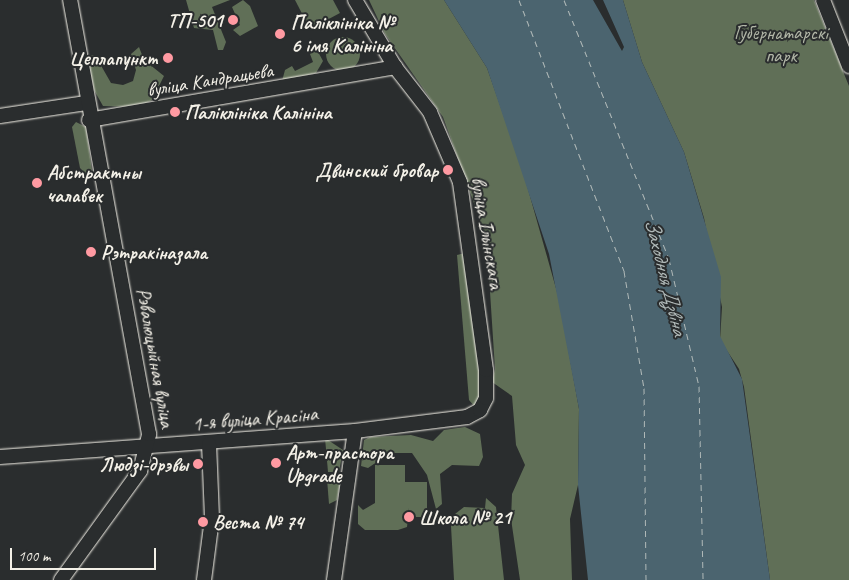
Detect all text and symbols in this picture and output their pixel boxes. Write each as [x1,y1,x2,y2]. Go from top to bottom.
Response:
place label: ТП-501 [167,8,223,32]
place label: Паліклініка № 6 імя Калініна [291,10,394,57]
marker: ТП-501 [227,14,239,26]
park label: Губернатарскі парк [734,20,828,67]
marker: Паліклініка № 6 імя Калініна [273,27,287,41]
place label: Цеплапункт [69,46,158,70]
marker: Цеплапункт [162,52,174,64]
street label: вуліца Кандрацьева [145,58,275,102]
place label: Паліклініка Калініна [185,100,332,124]
marker: Паліклініка Калініна [169,106,181,118]
place label: Двинский бровар [315,158,438,182]
place label: Абстрактны чалавек [47,160,141,207]
marker: Двинский бровар [442,164,454,176]
street label: вуліца Ільінскага [465,175,509,291]
marker: Абстрактны чалавек [31,177,43,189]
water label: Заходняя Дзвіна [639,216,693,338]
place label: Рэтракіназала [101,240,207,264]
marker: Рэтракіназала [85,246,97,258]
street label: Рэвалюцыйная вуліца [131,286,179,430]
street label: 1-я вуліца Красіна [191,402,319,436]
place label: Арт-прастора Upgrade [286,440,393,487]
place label: Людзі-дрэвы [99,452,188,476]
marker: Арт-прастора Upgrade [270,457,282,469]
marker: Людзі-дрэвы [192,458,204,470]
place label: Школа № 21 [419,505,511,529]
place label: Веста № 74 [213,510,303,534]
marker: Школа № 21 [403,511,415,523]
marker: Веста № 74 [197,516,209,528]
scale bar [12,538,159,570]
text: 100 m [18,547,50,566]

